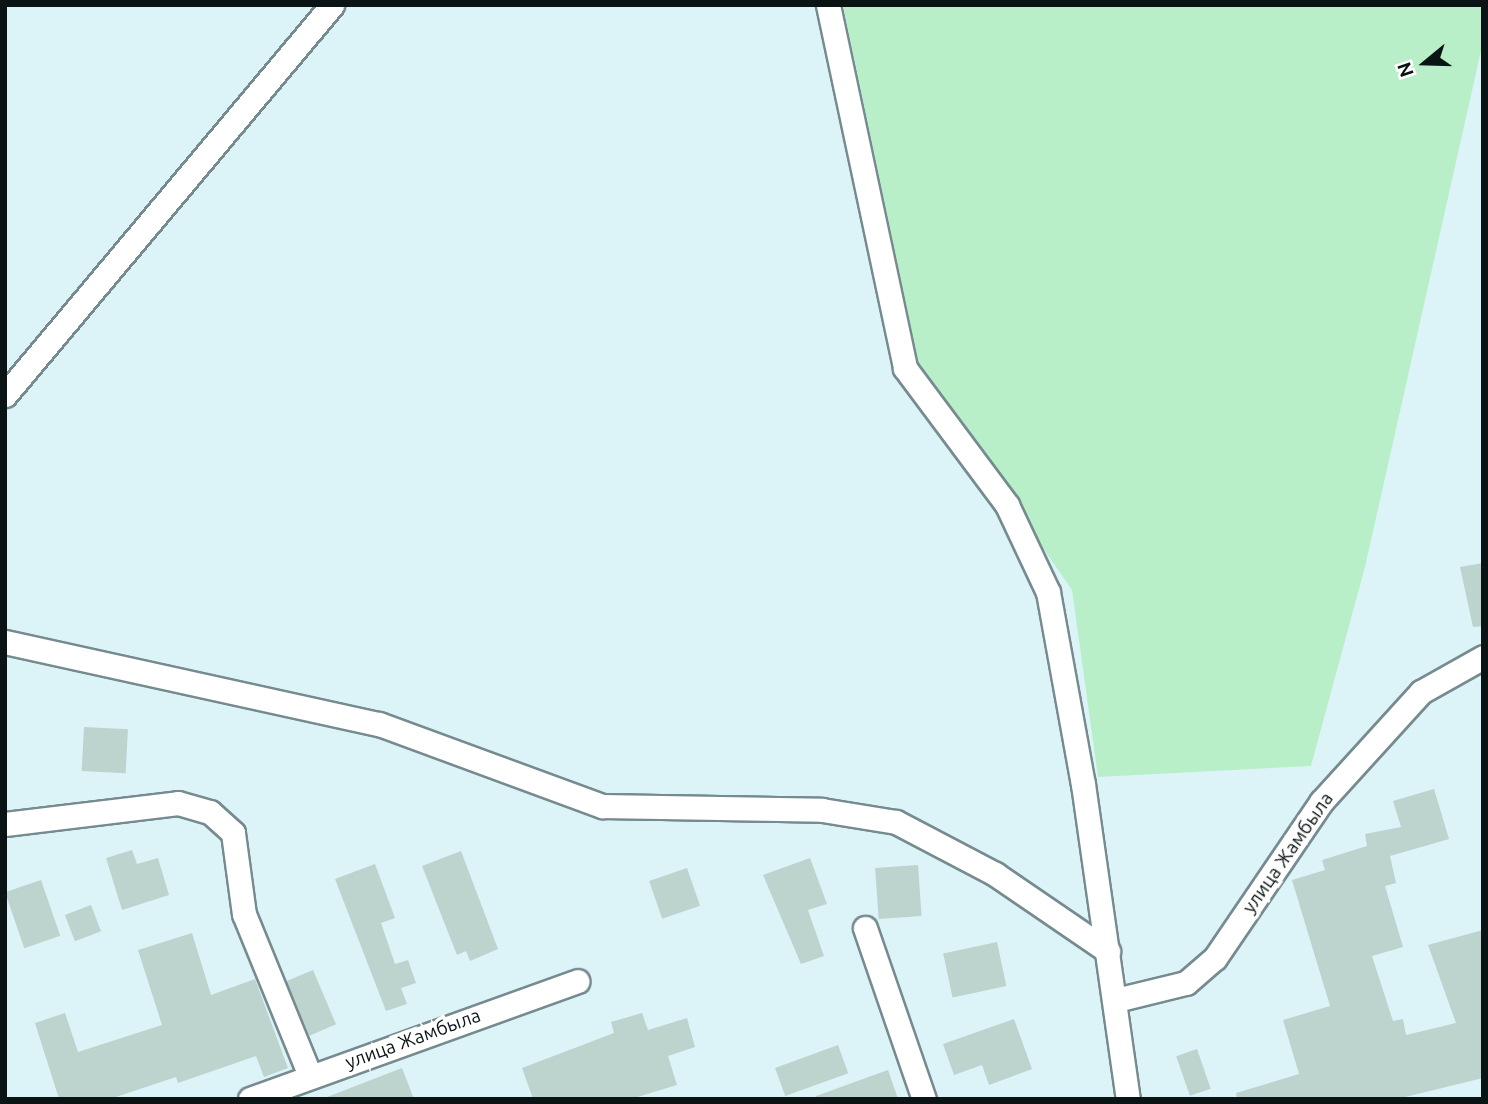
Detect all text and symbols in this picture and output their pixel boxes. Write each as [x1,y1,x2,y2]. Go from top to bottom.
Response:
north arrow [1390,28,1460,98]
text: N [1392,60,1418,80]
street label: улица Жамбыла [1238,788,1338,918]
street label: улица Жамбыла [342,1004,484,1074]

